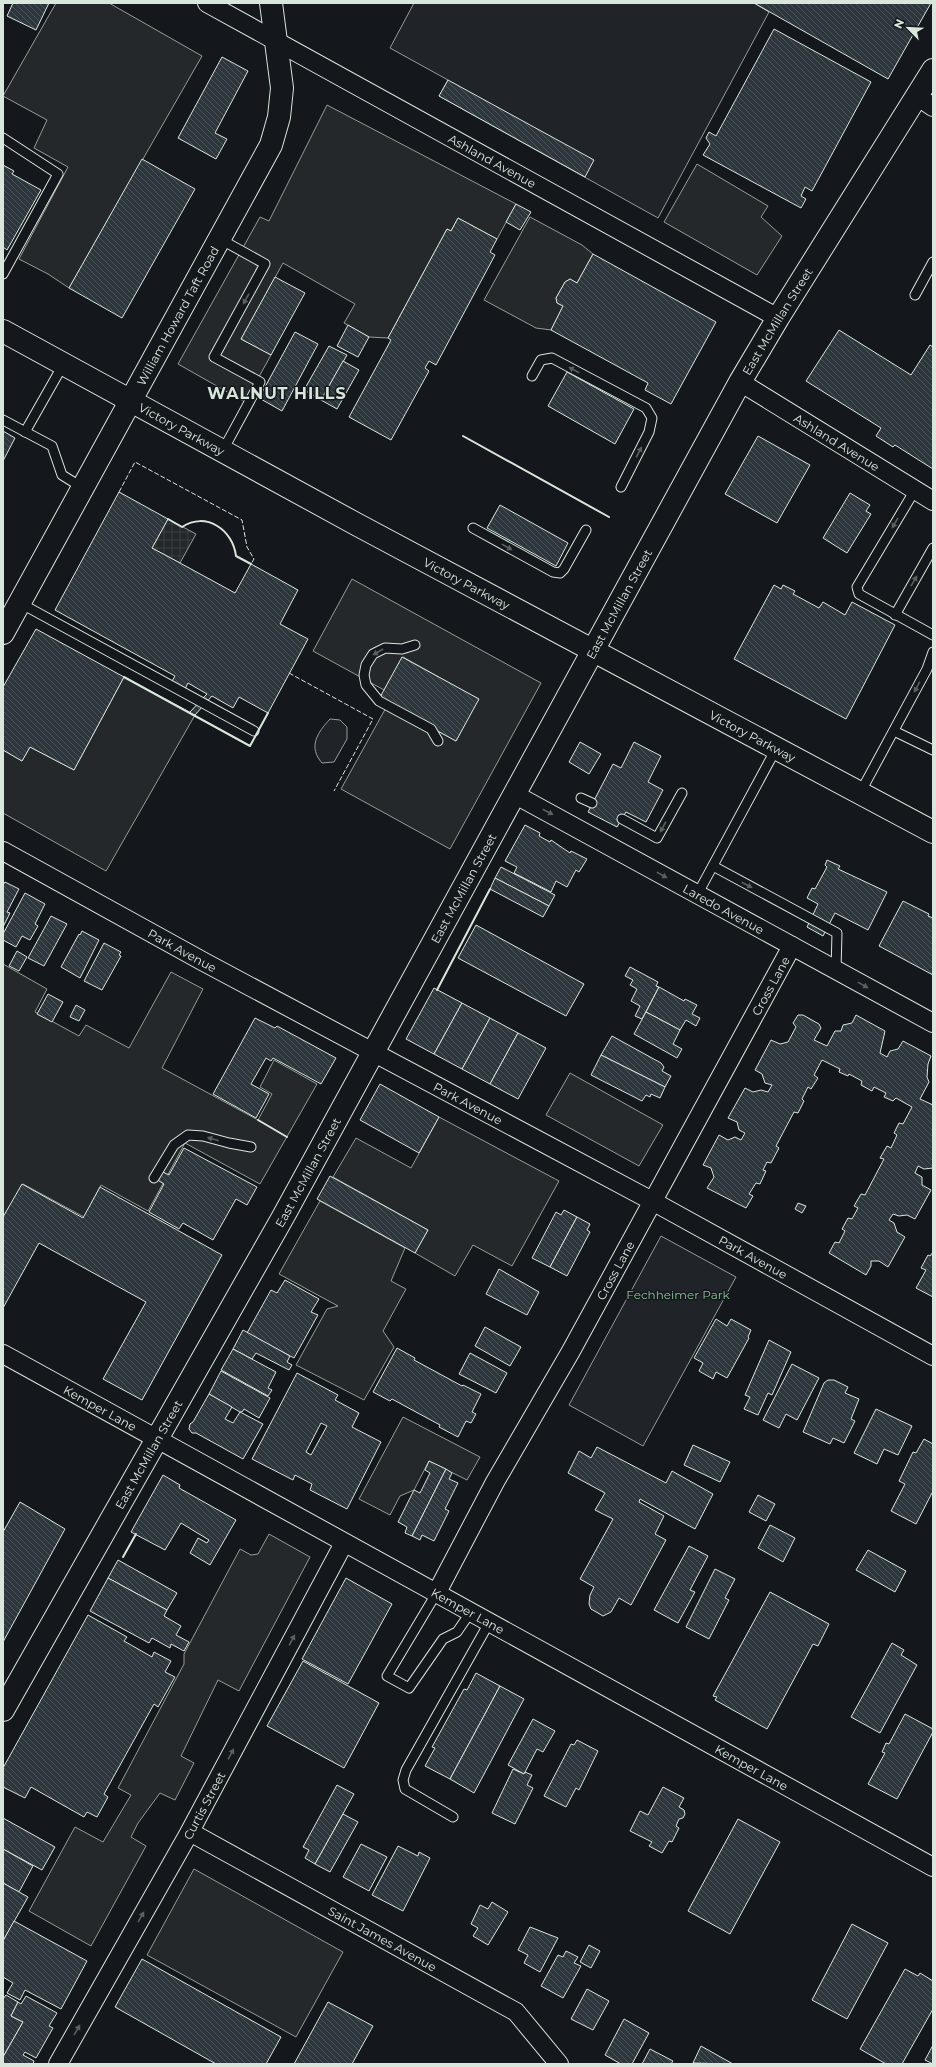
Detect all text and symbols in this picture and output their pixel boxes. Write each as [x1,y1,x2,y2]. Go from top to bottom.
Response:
north arrow [888,8,928,48]
text: N [891,17,907,31]
street label: Ashland Avenue [446,130,539,191]
street label: William Howard Taft Road [133,243,222,388]
street label: East McMillan Street [738,265,815,378]
one-way arrow [243,293,250,304]
one-way arrow [568,367,580,373]
district label: WALNUT HILLS [207,384,347,403]
street label: Victory Parkway [136,399,228,459]
street label: Ashland Avenue [792,410,883,474]
one-way arrow [636,446,642,458]
one-way arrow [892,517,899,529]
one-way arrow [502,543,513,550]
street label: East McMillan Street [582,546,655,661]
street label: Victory Parkway [421,554,513,613]
one-way arrow [910,575,917,587]
one-way arrow [372,648,384,655]
one-way arrow [914,681,920,693]
street label: Victory Parkway [707,707,799,765]
one-way arrow [542,809,554,816]
one-way arrow [660,821,667,833]
street label: East McMillan Street [427,830,499,946]
one-way arrow [656,872,668,878]
street label: Laredo Avenue [681,880,767,937]
one-way arrow [741,881,753,888]
street label: Park Avenue [146,925,219,975]
street label: Cross Lane [748,954,792,1018]
one-way arrow [857,981,869,988]
street label: Park Avenue [431,1078,505,1127]
street label: East McMillan Street [271,1115,344,1230]
one-way arrow [206,1135,219,1141]
street label: Park Avenue [716,1232,790,1282]
street label: Cross Lane [593,1238,637,1302]
park label: Fechheimer Park [626,1287,730,1302]
street label: Kemper Lane [61,1381,139,1434]
street label: East McMillan Street [111,1397,185,1512]
street label: Kemper Lane [429,1584,507,1637]
one-way arrow [289,1634,296,1645]
street label: Kemper Lane [713,1741,791,1793]
one-way arrow [228,1748,234,1760]
street label: Curtis Street [180,1769,228,1842]
street label: Saint James Avenue [326,1902,439,1974]
one-way arrow [138,1911,145,1923]
one-way arrow [74,2024,81,2036]

